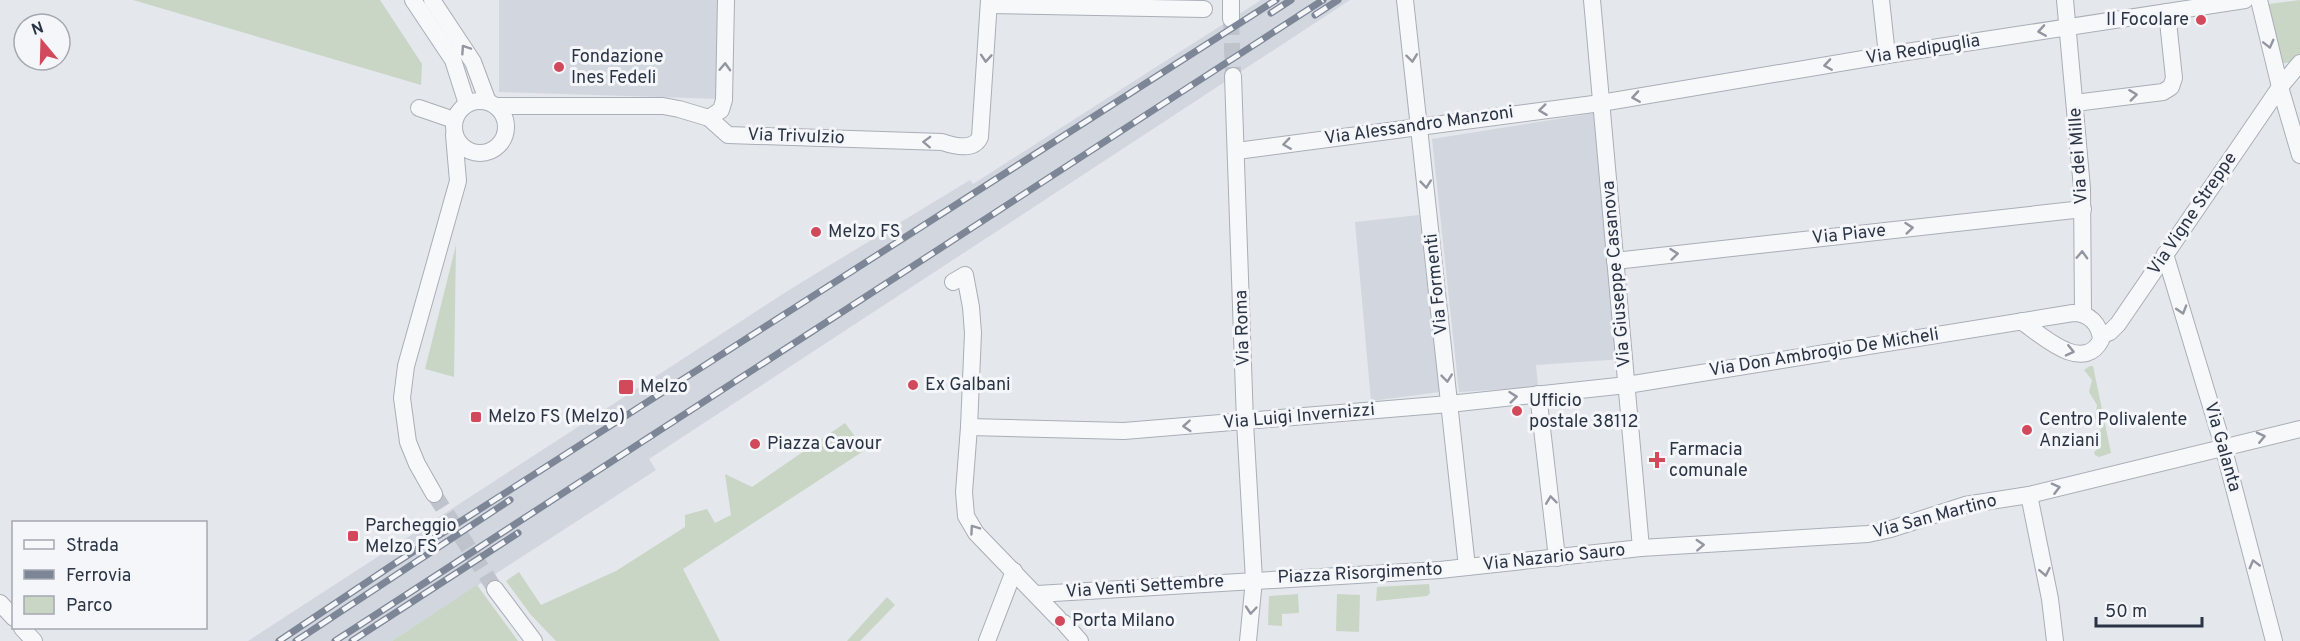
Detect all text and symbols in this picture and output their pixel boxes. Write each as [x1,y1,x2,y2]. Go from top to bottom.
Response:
place label: Il Focolare [2106,9,2189,32]
north arrow [12,12,72,72]
marker: Il Focolare [2194,13,2208,27]
text: N [29,18,46,41]
one-way arrow [2037,25,2046,37]
street label: Via Redipuglia [1864,30,1982,70]
one-way arrow [2262,38,2275,48]
one-way arrow [461,44,472,55]
place label: Fondazione Ines Fedeli [571,46,663,90]
one-way arrow [1405,53,1418,63]
one-way arrow [979,54,992,63]
one-way arrow [1824,58,1833,70]
marker: Fondazione Ines Fedeli [552,60,566,74]
one-way arrow [718,62,731,71]
one-way arrow [1631,90,1641,102]
one-way arrow [2129,90,2138,102]
street label: Via Alessandro Manzoni [1323,101,1515,151]
one-way arrow [1539,103,1548,116]
street label: Via dei Mille [2064,107,2094,205]
street label: Via Trivulzio [747,124,845,150]
one-way arrow [922,135,931,148]
one-way arrow [1283,137,1292,149]
street label: Via Vigne Streppe [2143,148,2243,280]
one-way arrow [1419,180,1432,189]
street label: Via Giuseppe Casanova [1597,180,1637,368]
street label: Via Piave [1811,220,1887,250]
place label: Melzo FS [828,221,901,244]
one-way arrow [1905,222,1914,235]
marker: Melzo FS [809,225,823,239]
street label: Via Formenti [1420,232,1454,336]
one-way arrow [1669,248,1678,261]
one-way arrow [2076,250,2089,259]
street label: Via Roma [1230,289,1256,367]
one-way arrow [2175,304,2187,315]
street label: Via Don Ambrogio De Micheli [1707,323,1941,383]
one-way arrow [2065,344,2075,357]
place label: Ex Galbani [925,374,1011,397]
one-way arrow [1440,374,1452,383]
place label: Melzo [640,376,688,399]
marker: Melzo [617,378,635,396]
marker: Ex Galbani [906,378,920,392]
place label: Ufficio postale 38112 [1529,390,1639,434]
one-way arrow [1508,391,1517,404]
street label: Via Luigi Invernizzi [1222,399,1376,435]
street label: Via Galanta [2198,399,2246,495]
marker: Ufficio postale 38112 [1510,404,1524,418]
place label: Melzo FS (Melzo) [488,406,625,429]
place label: Centro Polivalente Anziani [2039,409,2187,453]
marker: Melzo FS (Melzo) [469,410,483,424]
one-way arrow [1182,420,1191,433]
marker: Centro Polivalente Anziani [2020,423,2034,437]
one-way arrow [2256,432,2266,445]
place label: Piazza Cavour [767,433,882,456]
marker: Piazza Cavour [748,437,762,451]
place label: Farmacia comunale [1669,439,1748,483]
marker: Farmacia comunale [1650,453,1664,467]
one-way arrow [2051,482,2061,495]
street label: Via San Martino [1871,489,1999,545]
one-way arrow [1545,495,1557,505]
place label: Parcheggio Melzo FS [365,515,456,559]
legend [12,521,207,629]
one-way arrow [970,524,981,535]
marker: Parcheggio Melzo FS [346,529,360,543]
text: Strada [66,535,119,558]
one-way arrow [1695,538,1704,551]
street label: Via Nazario Sauro [1482,539,1626,577]
street label: Piazza Risorgimento [1277,558,1443,590]
one-way arrow [2248,559,2261,569]
text: Ferrovia [66,565,131,588]
one-way arrow [2038,568,2050,577]
street label: Via Venti Settembre [1065,570,1225,604]
scale bar [2096,590,2202,628]
text: Parco [66,595,112,618]
text: 50 m [2105,601,2147,624]
one-way arrow [1245,606,1258,615]
place label: Porta Milano [1072,610,1175,633]
marker: Porta Milano [1053,614,1067,628]

